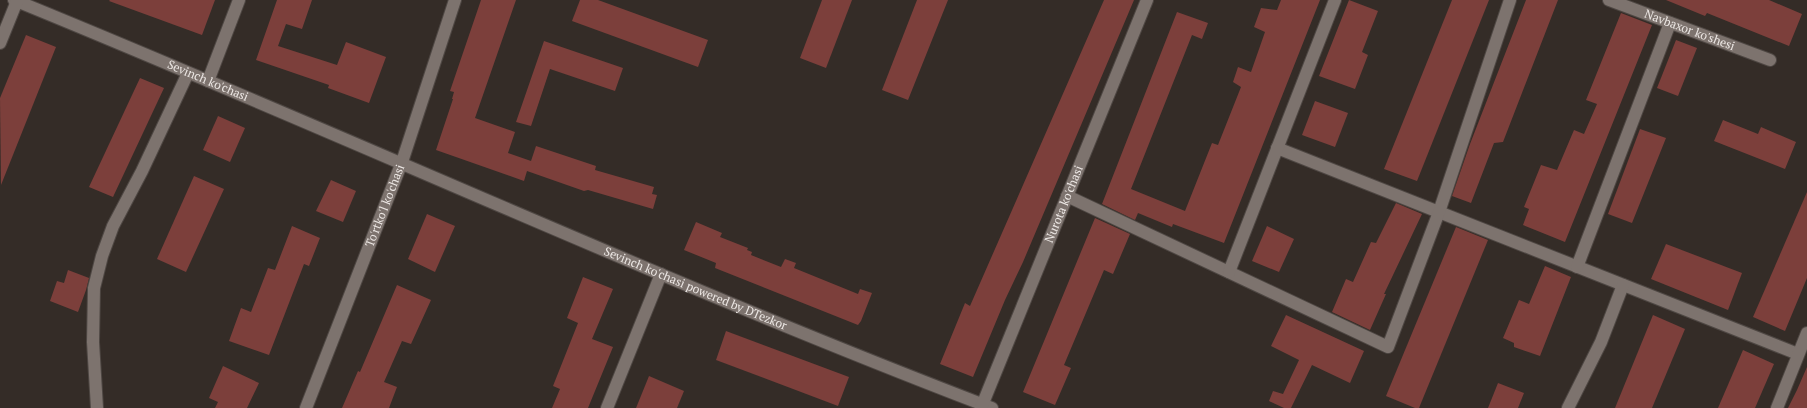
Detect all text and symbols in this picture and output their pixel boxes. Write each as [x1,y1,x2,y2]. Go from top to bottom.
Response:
street label: Navbaxor ko'shesi [1642,6,1737,53]
street label: Sevinch ko'chasi [165,56,251,104]
street label: To'rtko'l ko'chasi [362,162,407,249]
street label: Nurota ko'chasi [1041,163,1086,245]
street label: Sevinch ko'chasi powered by DTezkor [602,243,790,333]

